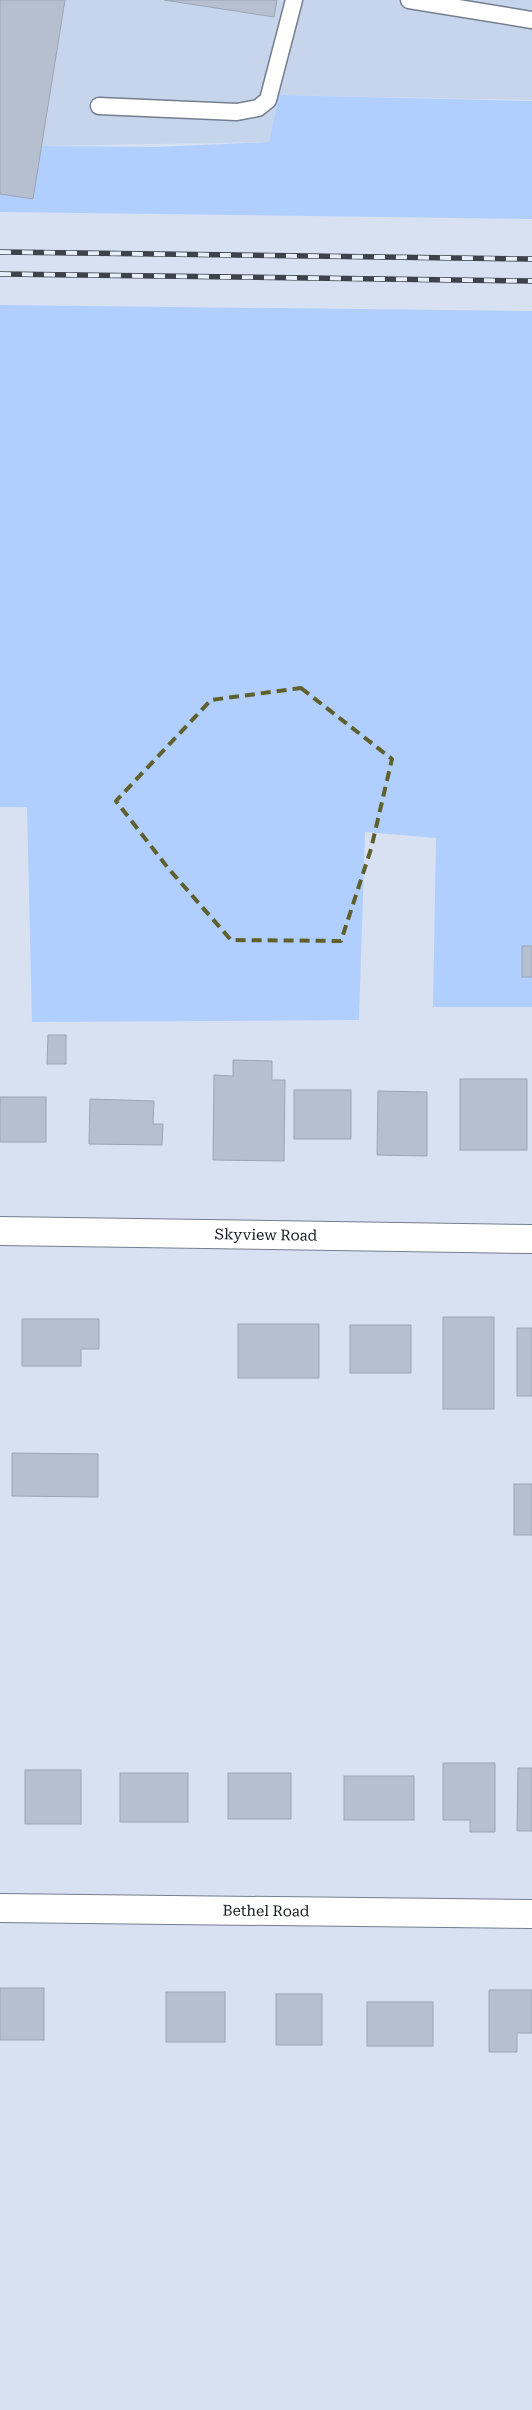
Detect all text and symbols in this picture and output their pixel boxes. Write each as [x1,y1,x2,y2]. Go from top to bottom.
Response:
street label: Skyview Road [215,1225,318,1245]
street label: Bethel Road [222,1902,310,1920]

